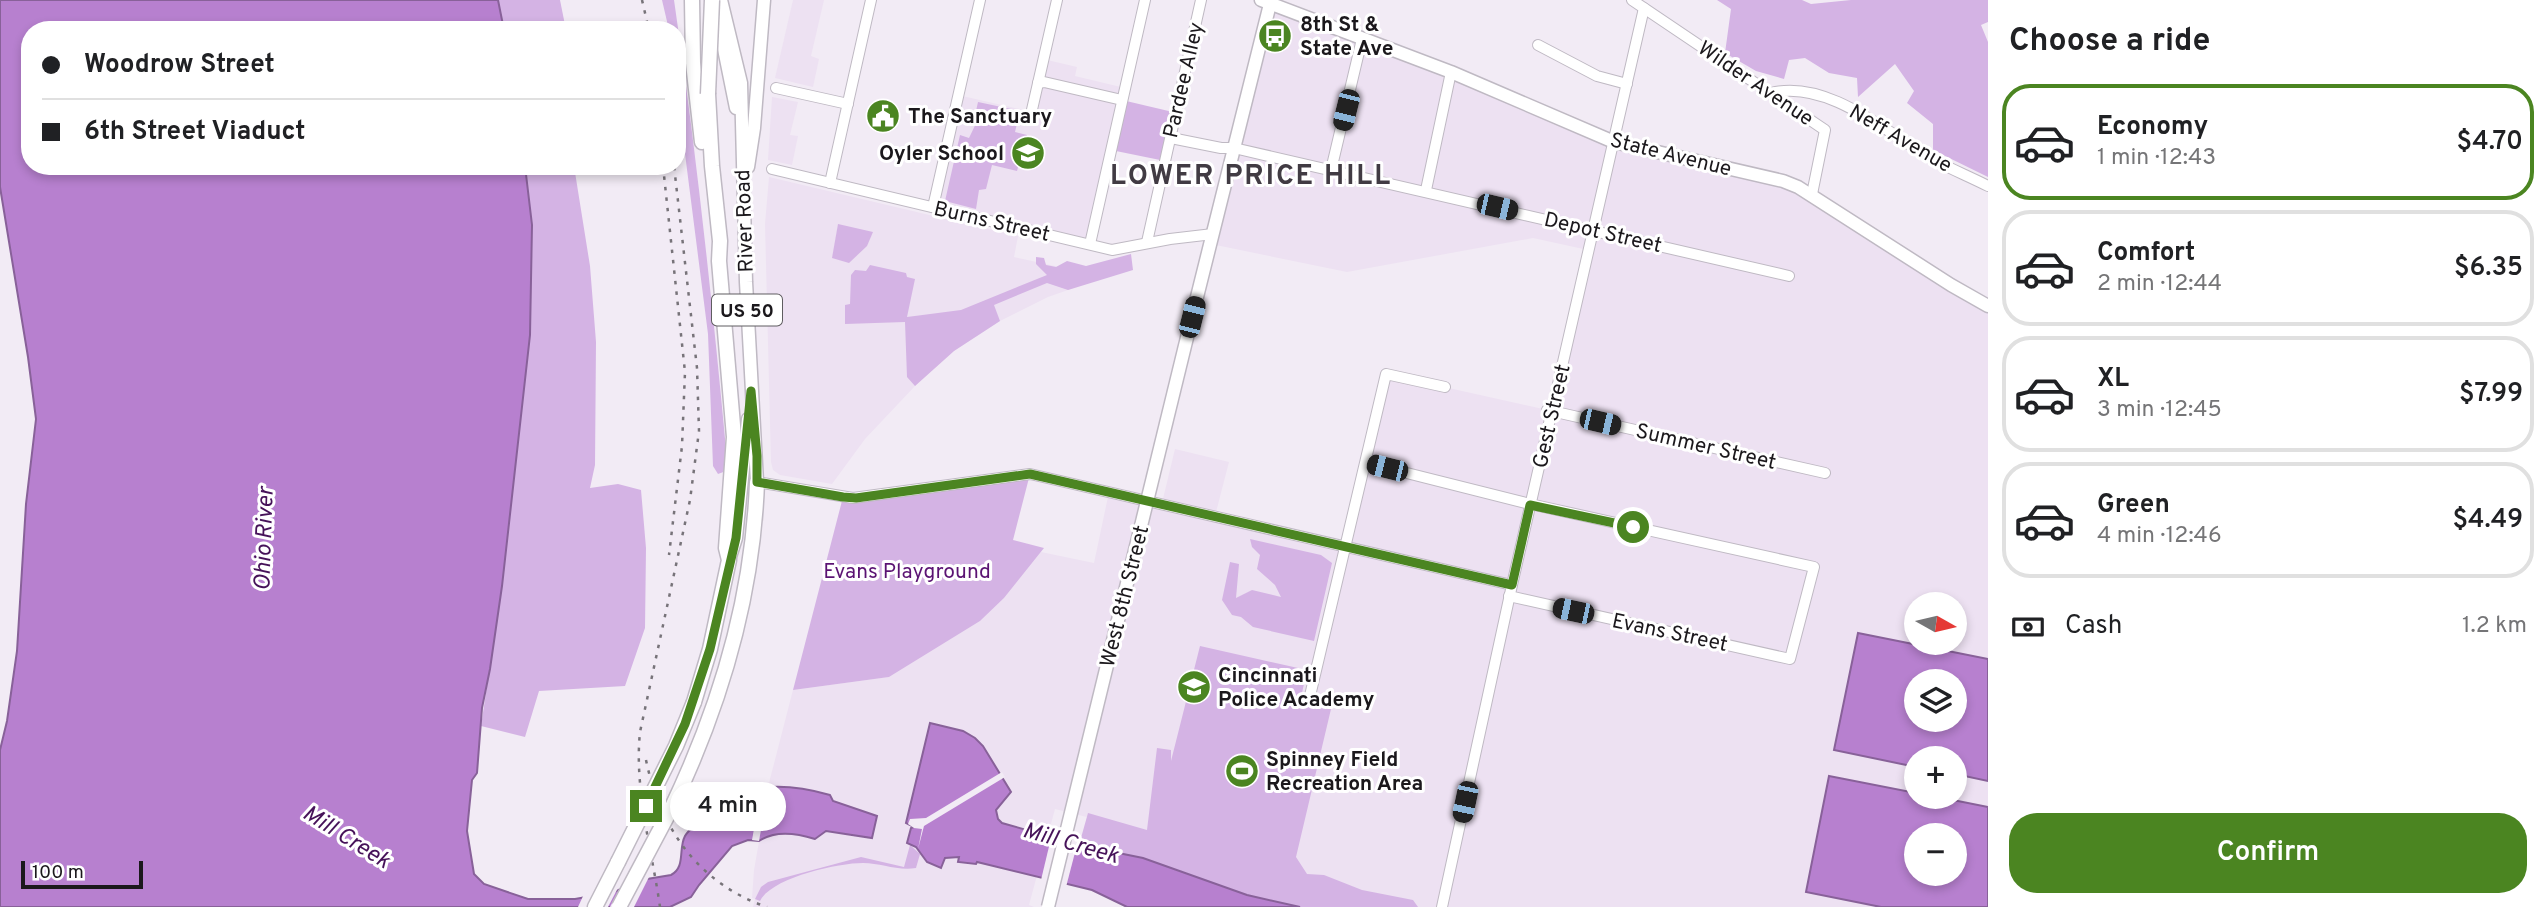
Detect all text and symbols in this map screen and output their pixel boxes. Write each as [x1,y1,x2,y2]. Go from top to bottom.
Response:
place label: 8th St & State Ave [1300,12,1393,63]
bus stop icon: 8th St & State Ave [1256,17,1294,55]
street label: Pardee Alley [1158,20,1211,141]
text: Choose a ride [2009,22,2210,62]
street label: Wilder Avenue [1692,36,1818,133]
text: Woodrow Street [84,49,275,82]
car [1331,87,1362,133]
public building icon: The Sanctuary [864,97,902,135]
street label: Neff Avenue [1844,99,1957,180]
place label: The Sanctuary [908,104,1052,131]
icon: car [2013,111,2076,174]
text: Economy [2097,111,2208,144]
text: 6th Street Viaduct [84,116,306,149]
text: $4.70 [2457,126,2523,159]
street label: State Avenue [1607,127,1734,184]
school or university icon: Oyler School [1009,134,1047,172]
place label: Oyler School [879,141,1004,168]
text: 1 min · 12:43 [2097,144,2216,173]
district label: LOWER PRICE HILL [1110,159,1392,195]
street label: River Road [730,169,761,273]
car [1475,192,1520,222]
street label: Burns Street [931,196,1052,249]
street label: Depot Street [1541,207,1664,260]
icon: car [2013,237,2076,300]
text: Comfort [2097,237,2195,270]
text: $6.35 [2454,252,2523,285]
text: 2 min · 12:44 [2097,270,2222,299]
road number: US 50 [712,294,782,326]
car [1177,294,1208,340]
street label: Gest Street [1527,362,1578,471]
icon: car [2013,363,2076,426]
text: XL [2097,363,2129,396]
text: $7.99 [2459,378,2523,411]
text: 3 min · 12:45 [2097,396,2222,425]
car [1578,407,1623,437]
street label: Summer Street [1633,418,1778,477]
car [1365,453,1410,483]
water label: Ohio River [249,485,282,591]
icon: car [2013,489,2076,552]
text: Green [2097,489,2170,522]
text: $4.49 [2453,504,2523,537]
route start [1617,511,1649,543]
text: 4 min · 12:46 [2097,522,2222,551]
street label: West 8th Street [1095,523,1156,670]
park label: Evans Playground [823,559,991,586]
north arrow [1904,592,1967,654]
map controls [1904,592,1967,886]
car [1551,596,1596,626]
street label: Evans Street [1609,608,1730,659]
icon: cash [2009,608,2047,646]
text: Cash [2065,610,2122,643]
text: 1.2 km [2462,612,2527,641]
place label: Cincinnati Police Academy [1218,663,1375,714]
school or university icon: Cincinnati Police Academy [1175,668,1213,706]
button: layers [1904,669,1967,732]
button: + [1904,746,1967,809]
place label: Spinney Field Recreation Area [1266,747,1423,798]
sports icon: Spinney Field Recreation Area [1223,752,1261,790]
car [1451,779,1480,825]
callout: 4 min [670,782,786,830]
route end [630,790,662,822]
text: 4 min [698,792,758,821]
water label: Mill Creek [296,800,395,877]
button: Confirm [2009,813,2527,893]
water label: Mill Creek [1019,817,1122,872]
button: − [1904,823,1967,886]
scale bar [21,858,144,890]
text: 100 m [32,861,84,885]

